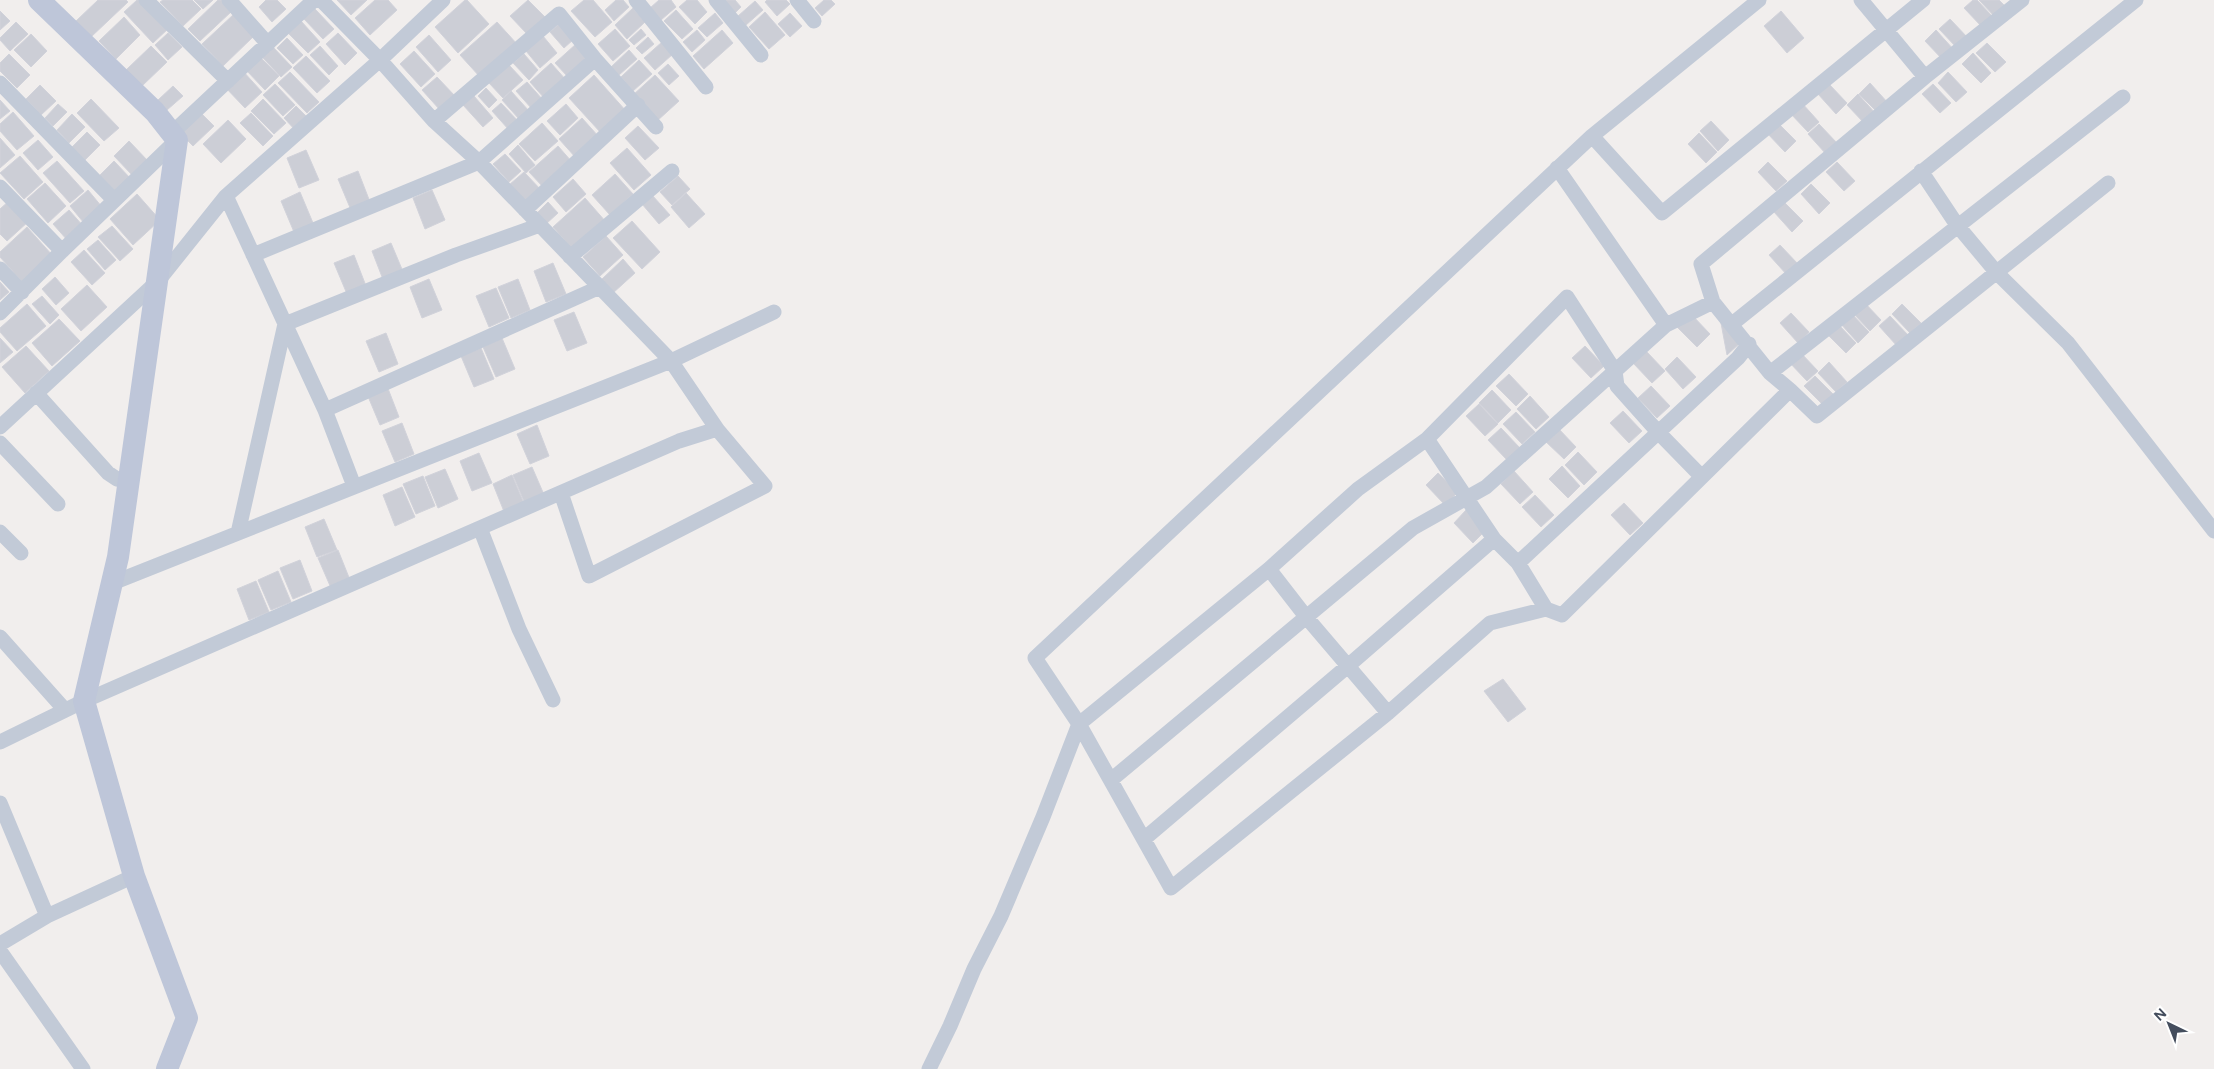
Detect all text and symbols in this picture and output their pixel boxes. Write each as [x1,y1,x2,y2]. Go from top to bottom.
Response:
north arrow [2144,999,2194,1049]
text: N [2151,1005,2170,1025]

